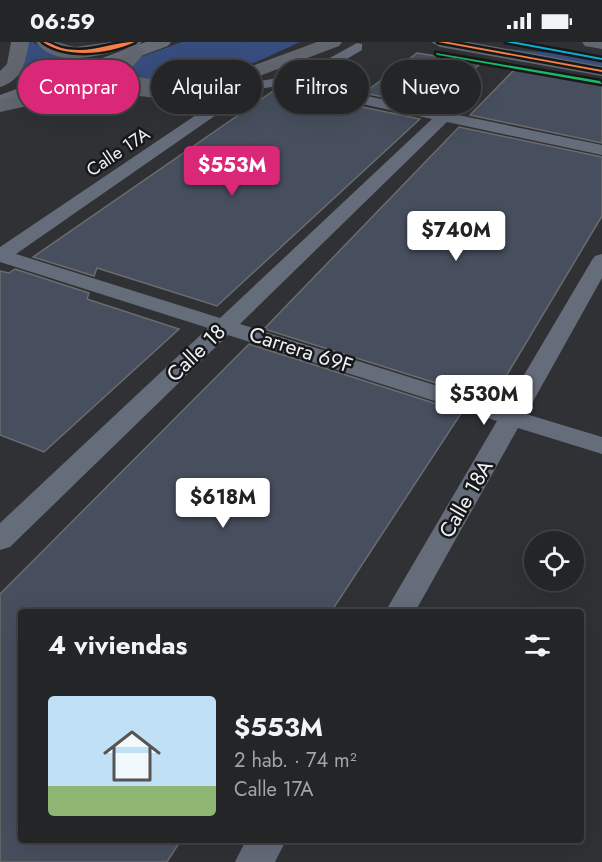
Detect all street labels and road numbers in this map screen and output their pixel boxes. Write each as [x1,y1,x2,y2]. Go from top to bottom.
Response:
street label: Calle 17A [81,121,155,183]
street label: Calle 18 [160,317,232,389]
street label: Carrera 69F [245,319,357,381]
street label: Calle 18A [432,454,500,544]

